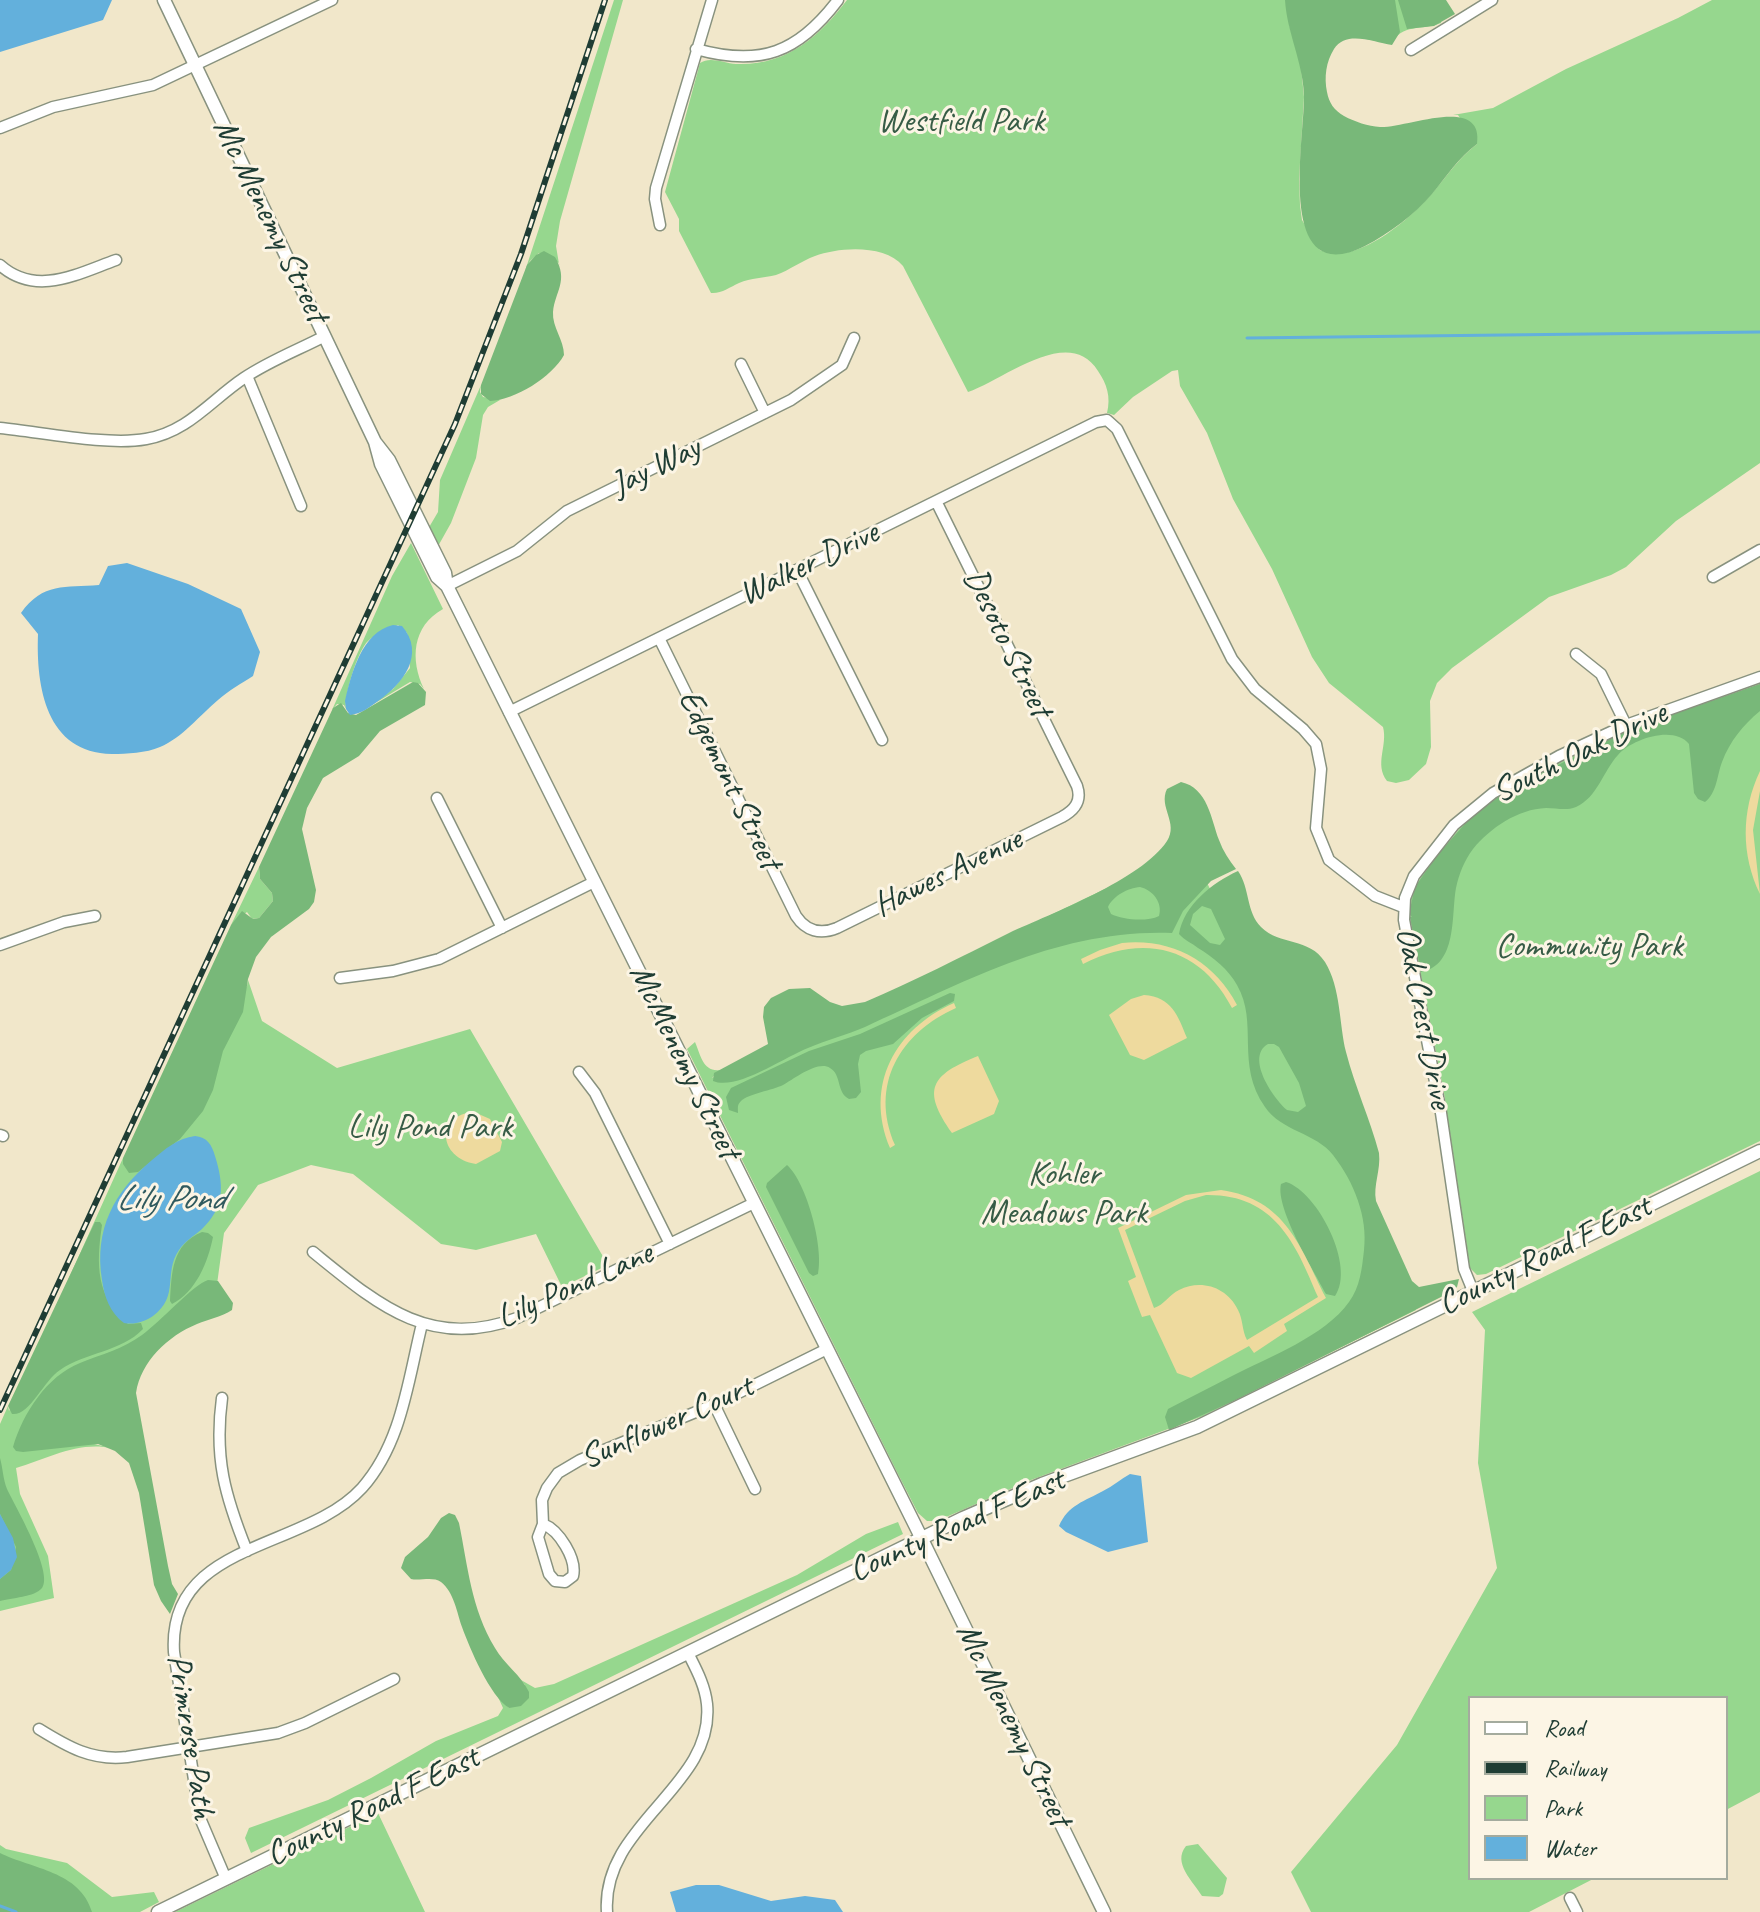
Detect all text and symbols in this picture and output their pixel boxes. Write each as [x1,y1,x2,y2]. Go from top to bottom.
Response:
park label: Westfield Park [878,102,1044,142]
street label: Mc Menemy Street [203,113,337,329]
street label: Jay Way [605,428,707,506]
street label: Walker Drive [733,513,885,615]
street label: Desoto Street [954,562,1060,724]
street label: Edgemont Street [668,684,790,876]
street label: South Oak Drive [1486,693,1674,813]
street label: Hawes Avenue [867,820,1029,926]
street label: Oak Crest Drive [1385,924,1461,1112]
park label: Community Park [1495,927,1683,967]
street label: McMenemy Street [619,958,749,1166]
park label: Lily Pond Park [348,1108,512,1148]
park label: Kohler Meadows Park [981,1155,1147,1234]
water label: Lily Pond [116,1178,224,1222]
street label: County Road F East [1432,1187,1658,1325]
street label: Lily Pond Lane [491,1234,659,1338]
street label: Sunflower Court [574,1367,760,1479]
street label: County Road F East [843,1460,1071,1592]
street label: Mc Menemy Street [946,1617,1080,1833]
street label: Primrose Path [157,1652,223,1822]
legend [1468,1696,1728,1880]
text: Road [1544,1713,1584,1743]
street label: County Road F East [260,1738,486,1876]
text: Railway [1544,1753,1606,1783]
text: Park [1544,1793,1582,1823]
text: Water [1544,1833,1596,1863]

